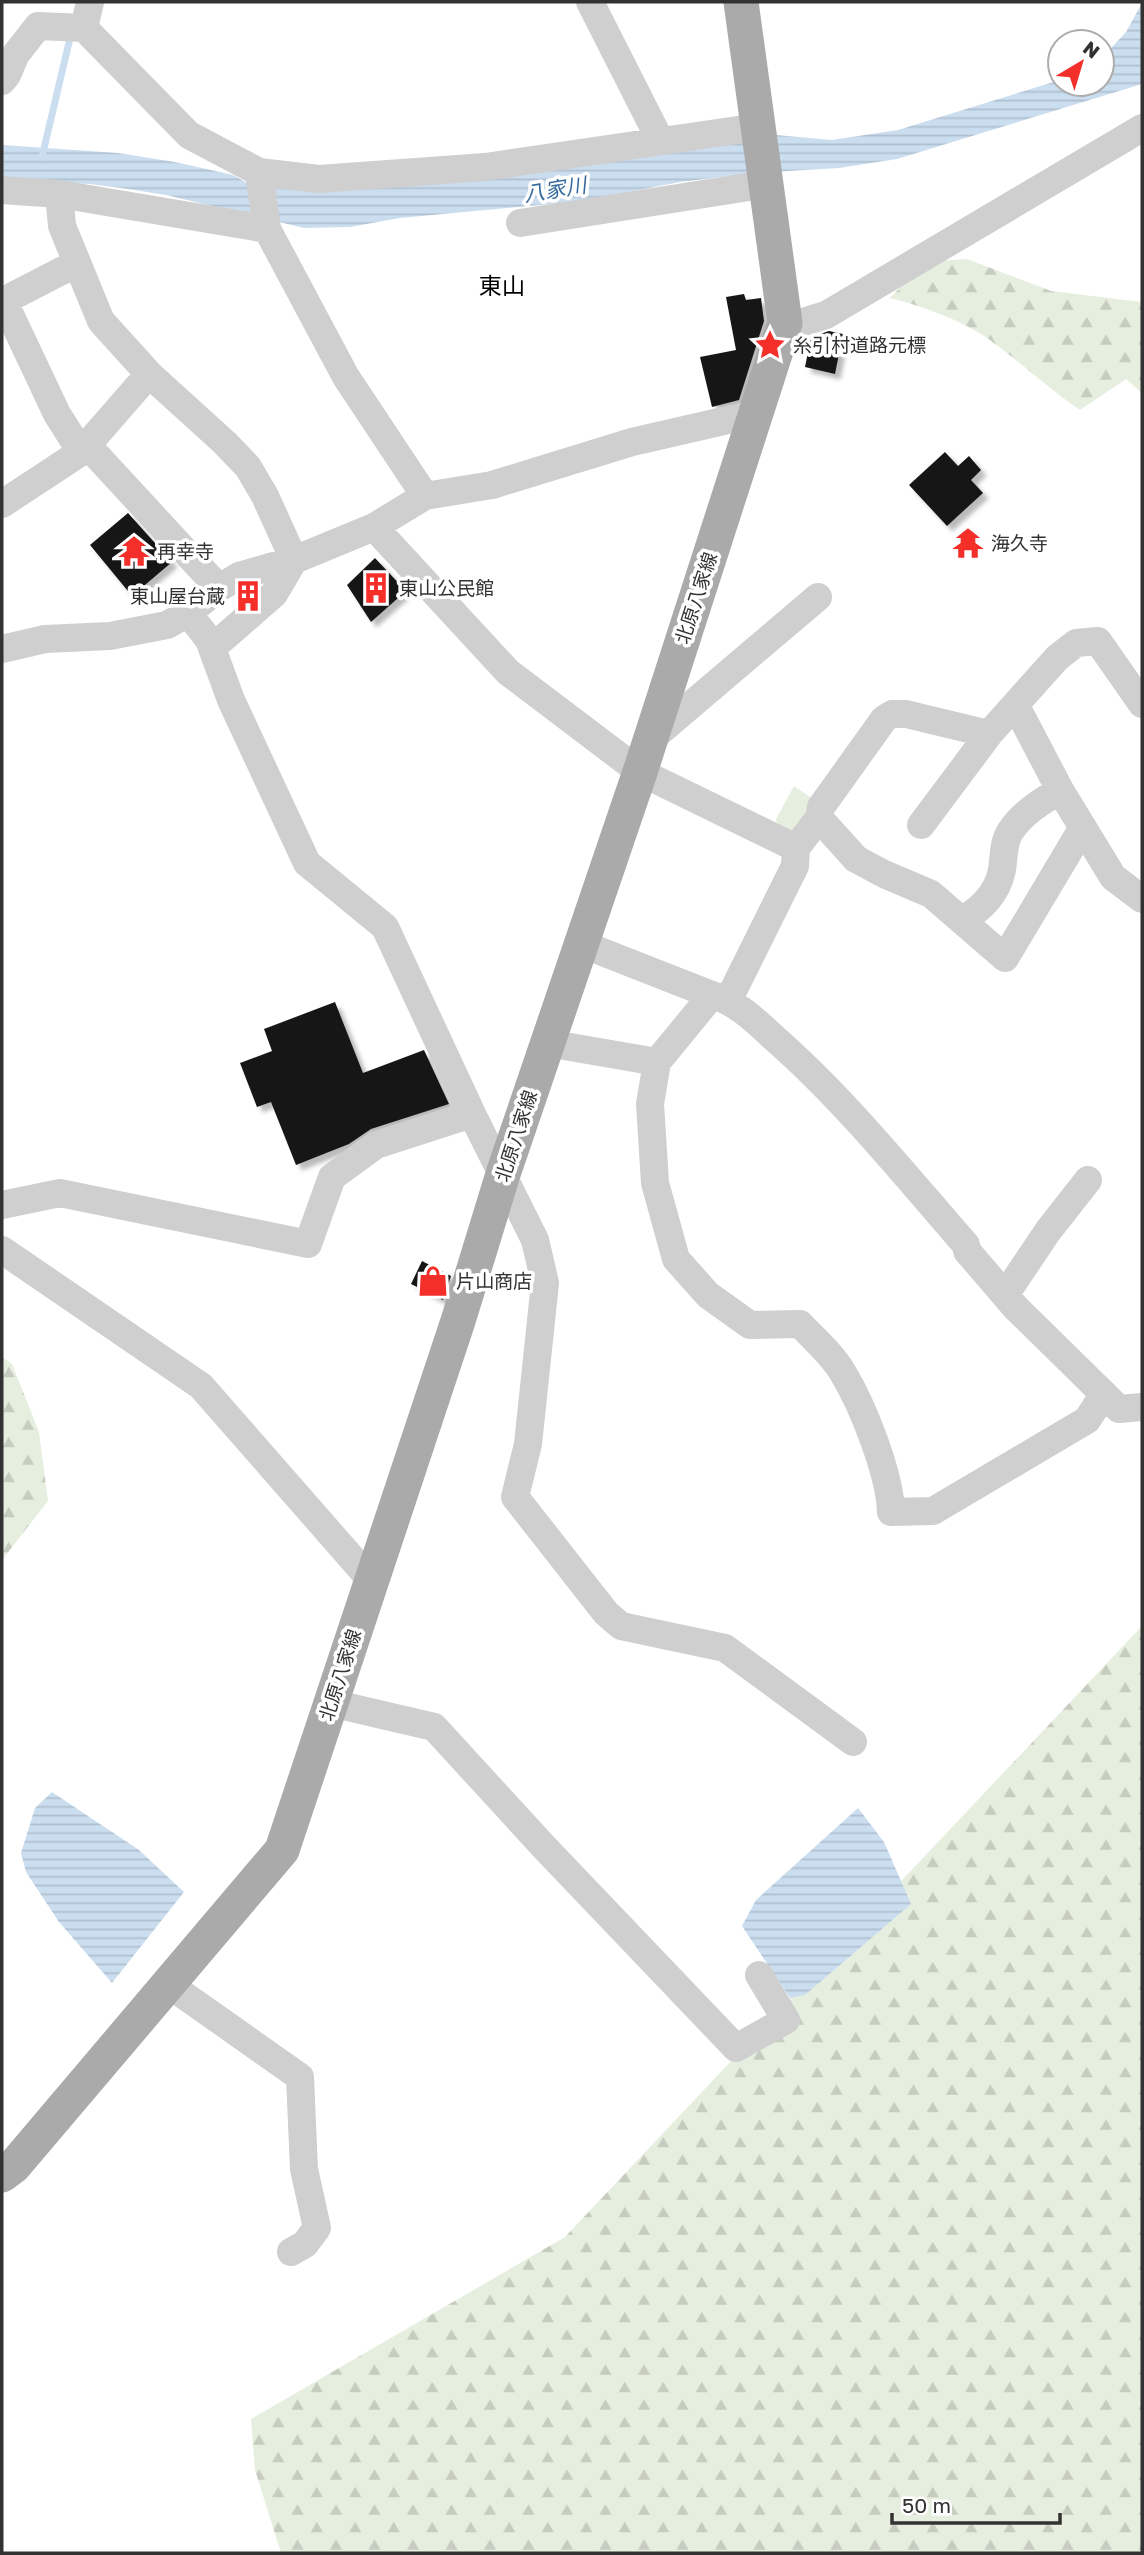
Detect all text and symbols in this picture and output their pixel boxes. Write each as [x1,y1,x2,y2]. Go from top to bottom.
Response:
north arrow [1046,28,1116,98]
text: N [1079,36,1105,63]
water label: 八家川 [522,171,590,207]
district label: 東山 [479,271,525,299]
place icon: 糸引村道路元標 [753,328,787,362]
place label: 糸引村道路元標 [793,333,926,356]
temple icon: 海久寺 [951,526,985,560]
place label: 海久寺 [991,531,1048,554]
temple icon: 再幸寺 [117,534,151,568]
place label: 再幸寺 [157,539,214,562]
street label: 北原八家線 [670,549,721,647]
building icon: 東山公民館 [359,571,393,605]
place label: 東山公民館 [399,576,494,599]
building icon: 東山屋台蔵 [231,579,265,613]
place label: 東山屋台蔵 [130,584,225,607]
street label: 北原八家線 [490,1087,541,1185]
shop icon: 片山商店 [416,1264,450,1298]
place label: 片山商店 [456,1269,532,1292]
street label: 北原八家線 [314,1626,365,1724]
scale bar [892,2482,1060,2526]
text: 50 m [902,2492,951,2518]

